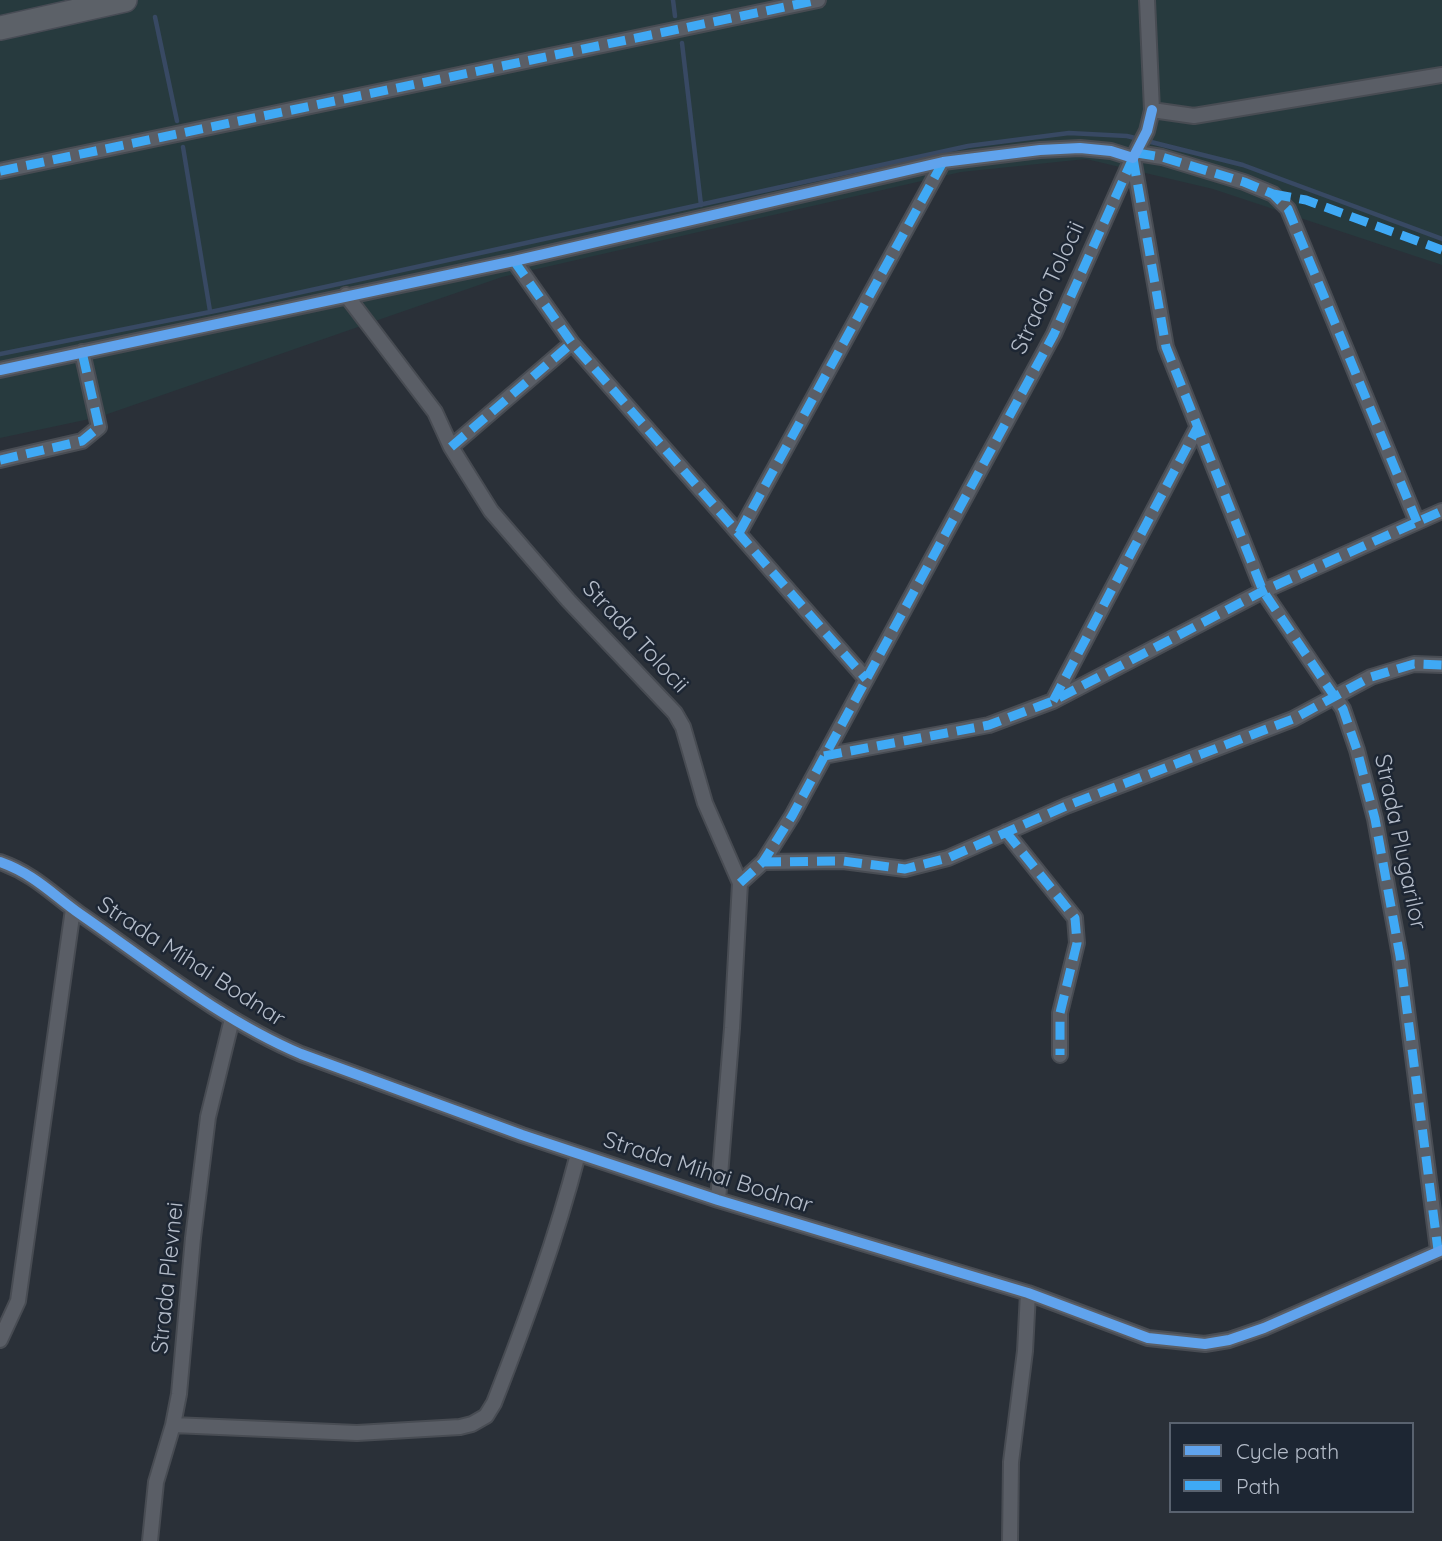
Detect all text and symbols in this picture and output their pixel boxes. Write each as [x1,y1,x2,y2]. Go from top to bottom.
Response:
street label: Strada Tolocii [1005,217,1091,359]
street label: Strada Tolocii [576,575,694,699]
street label: Strada Plugarilor [1368,752,1432,932]
street label: Strada Mihai Bodnar [92,891,290,1033]
street label: Strada Mihai Bodnar [600,1126,816,1220]
street label: Strada Plevnei [146,1201,190,1355]
legend [1169,1422,1414,1513]
text: Cycle path [1236,1438,1339,1464]
text: Path [1236,1473,1280,1499]

